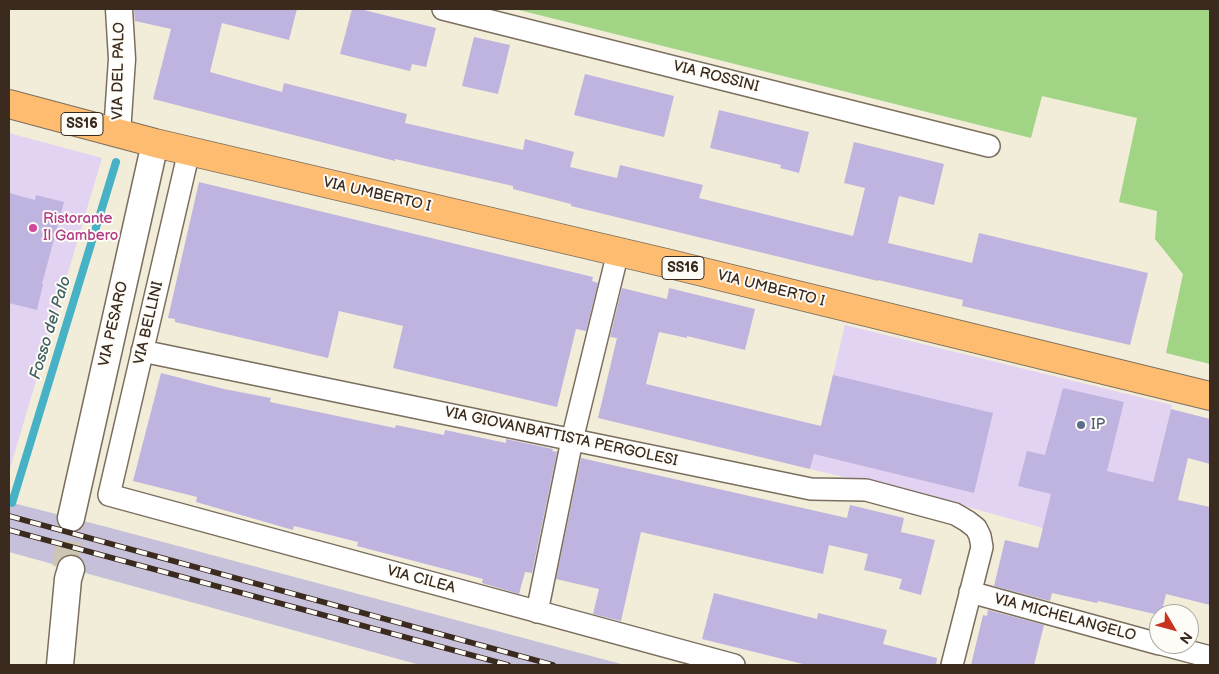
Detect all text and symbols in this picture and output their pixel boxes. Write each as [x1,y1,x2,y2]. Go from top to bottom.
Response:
street label: VIA DEL PALO [109,22,129,120]
street label: VIA ROSSINI [671,58,761,96]
road number: SS16 [61,112,103,136]
street label: VIA UMBERTO I [321,174,433,216]
place label: Ristorante Il Gambero [43,210,118,245]
marker: Ristorante Il Gambero [27,222,39,234]
road number: SS16 [662,256,704,280]
street label: VIA UMBERTO I [715,267,827,311]
water label: Fosso del Palo [26,274,76,382]
street label: VIA PESARO [95,280,133,368]
street label: VIA BELLINI [131,280,167,366]
street label: VIA GIOVANBATTISTA PERGOLESI [443,403,679,471]
place label: IP [1091,416,1105,434]
marker: IP [1075,419,1087,431]
street label: VIA CILEA [385,562,457,598]
street label: VIA MICHELANGELO [992,590,1138,646]
north arrow [1149,604,1199,654]
text: N [1176,628,1196,647]

